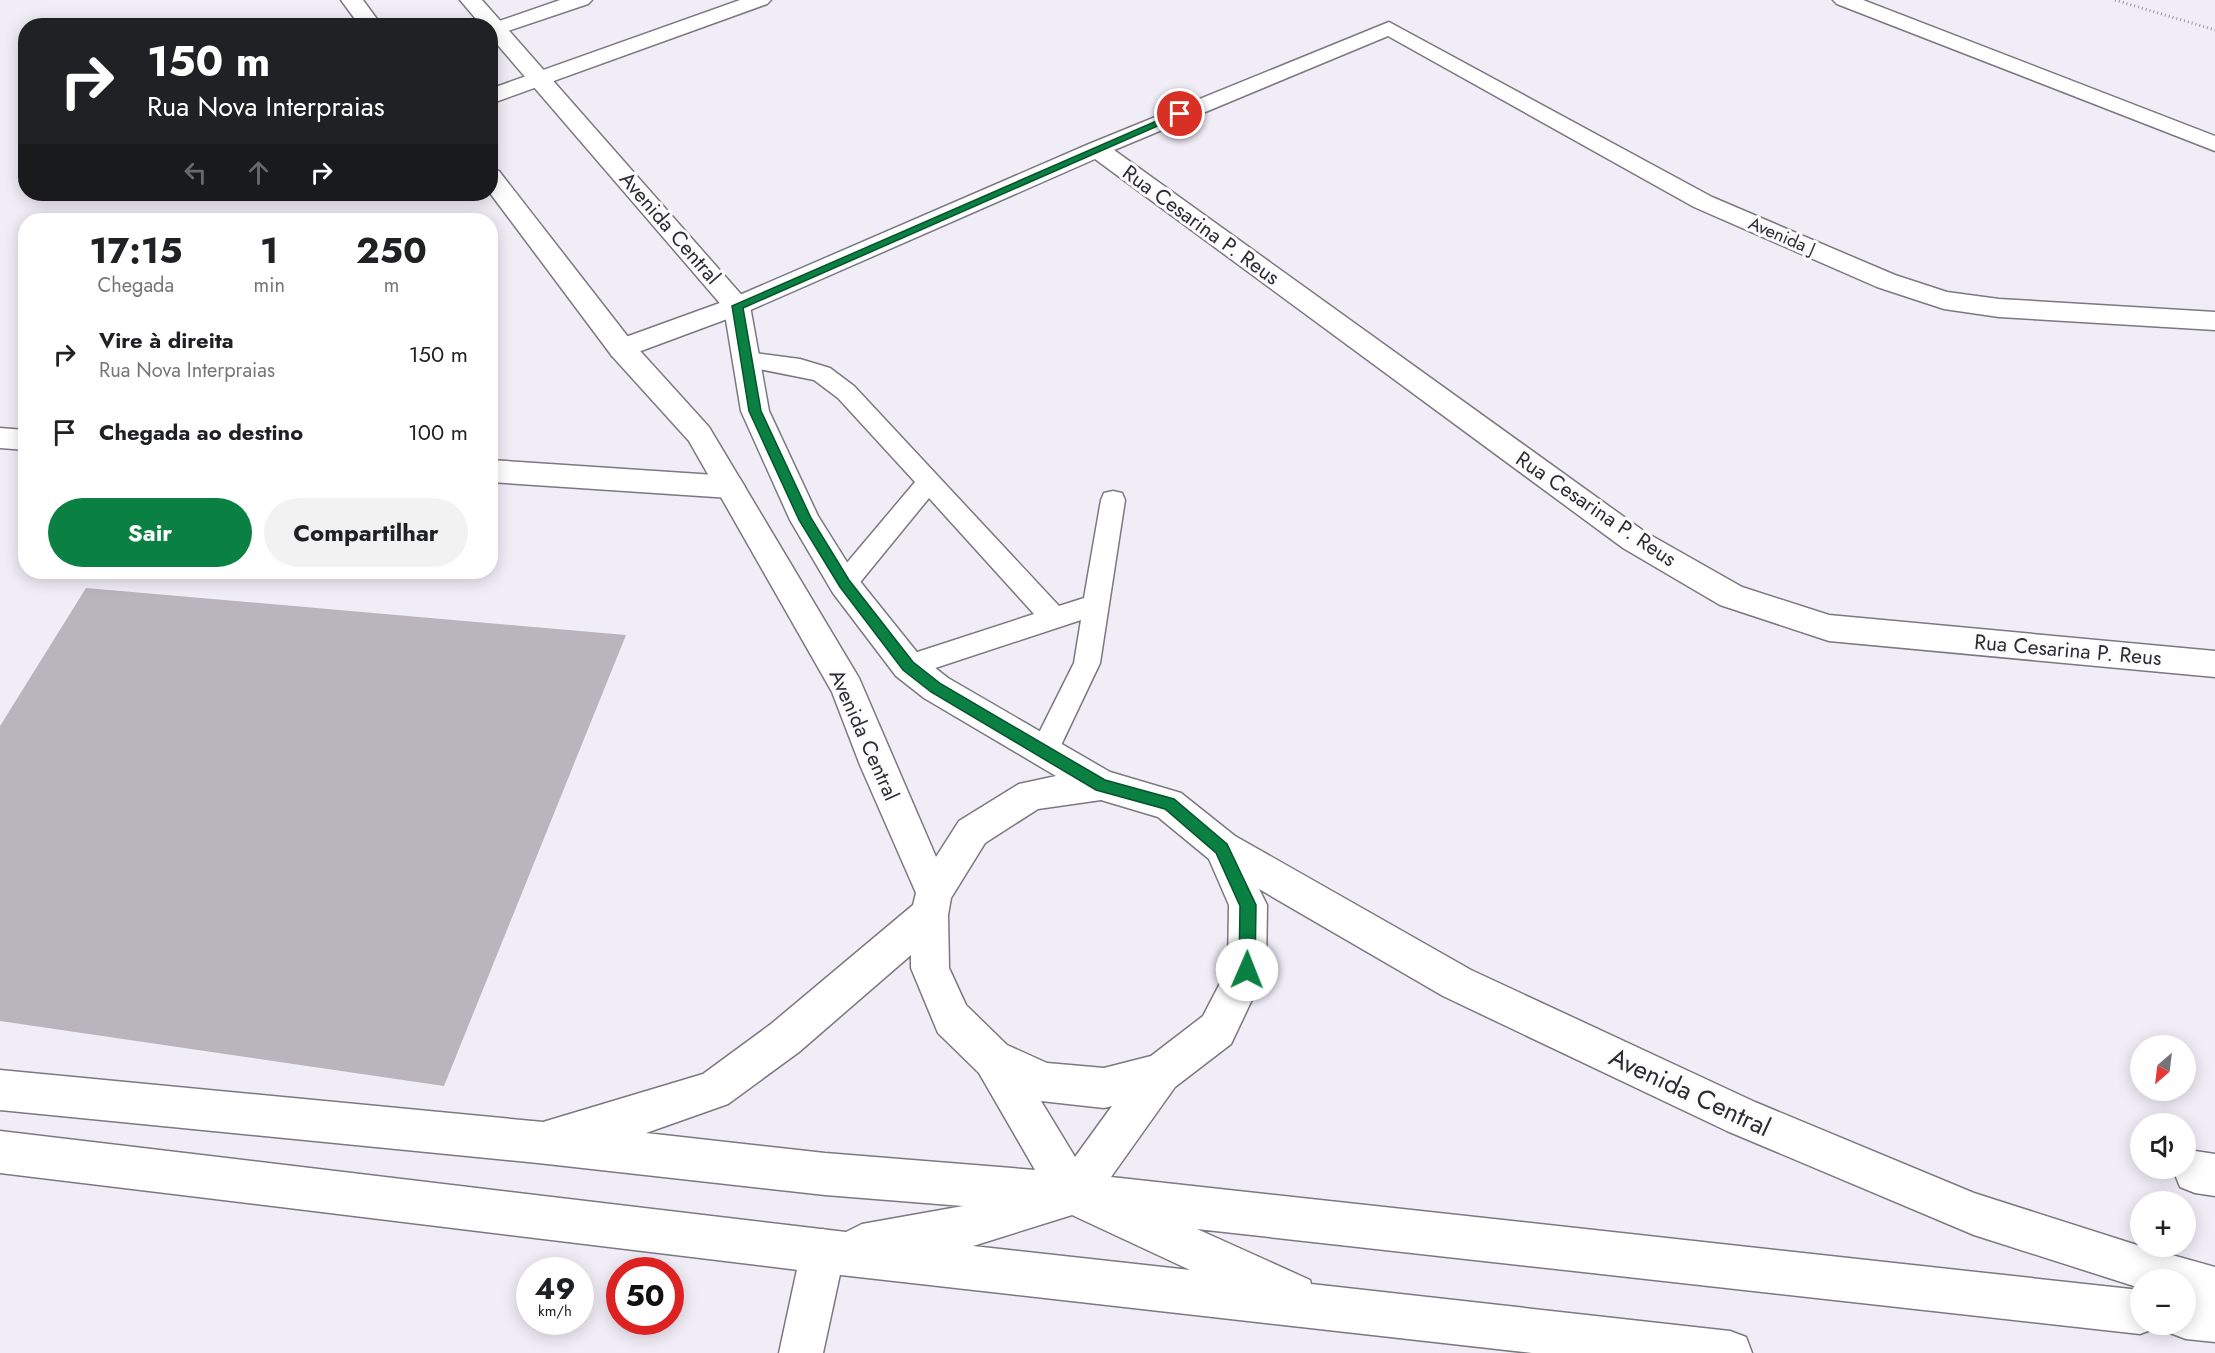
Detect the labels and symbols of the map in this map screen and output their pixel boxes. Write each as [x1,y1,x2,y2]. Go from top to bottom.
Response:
pin [1154,88,1205,139]
street label: Rua Cesarina P. Reus [1116,158,1286,292]
street label: Avenida Central [612,165,728,291]
street label: Avenida J [1744,210,1820,262]
street label: Rua Cesarina P. Reus [1510,444,1682,574]
street label: Rua Cesarina P. Reus [1973,627,2163,673]
street label: Avenida Central [822,665,906,805]
position arrow [1215,938,1279,1002]
north arrow [2130,1035,2196,1101]
street label: Avenida Central [1603,1038,1777,1146]
speed limit sign: 50 [606,1257,684,1335]

